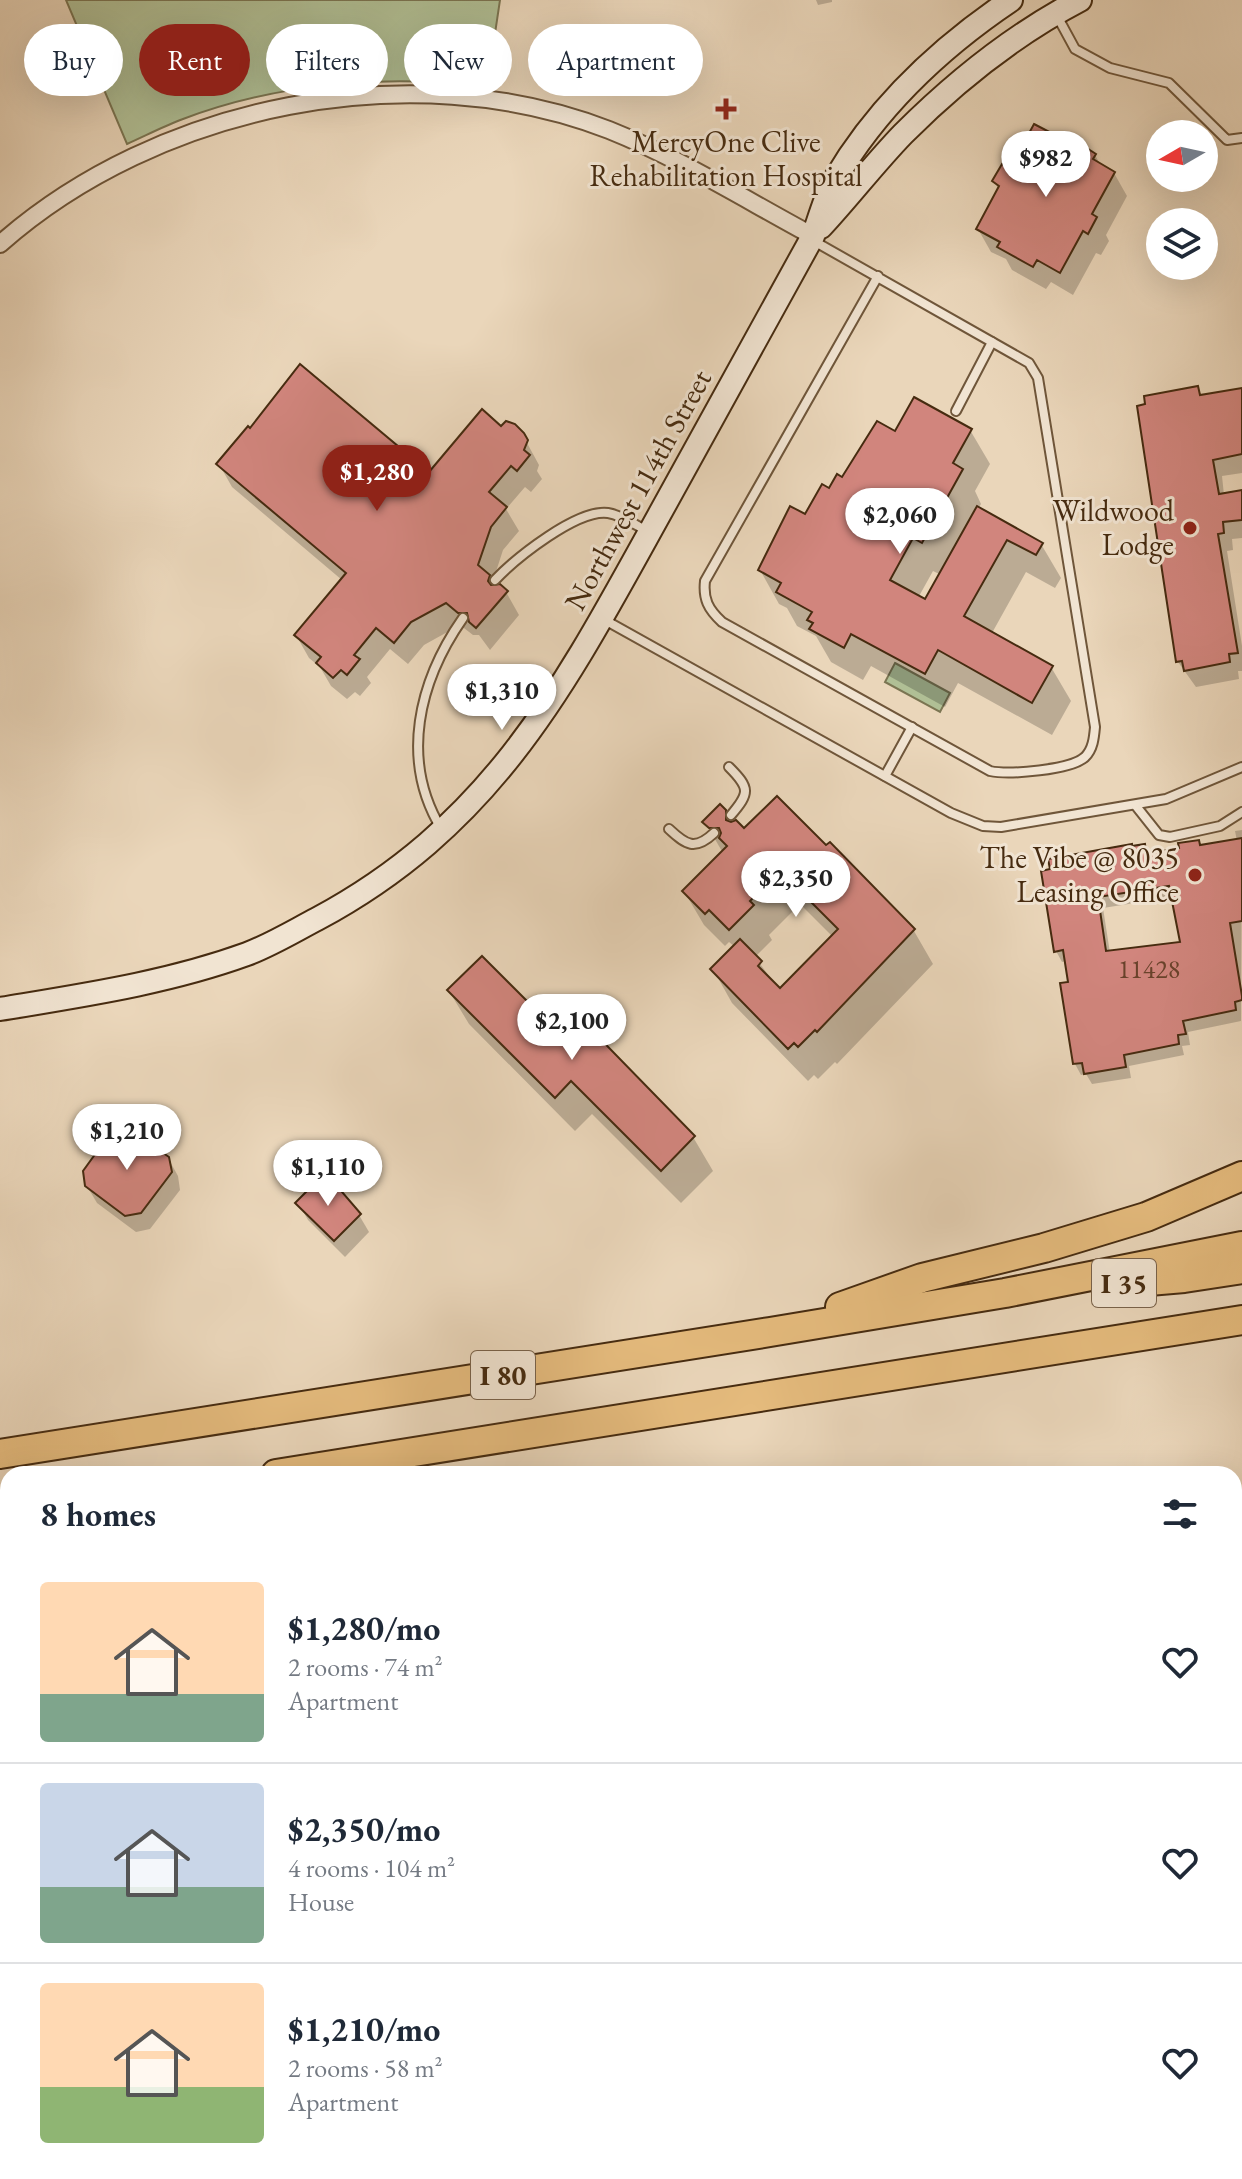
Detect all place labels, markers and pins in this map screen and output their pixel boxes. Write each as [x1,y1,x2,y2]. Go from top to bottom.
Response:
marker: MercyOne Clive Rehabilitation Hospital [715,98,737,120]
place label: MercyOne Clive Rehabilitation Hospital [589,122,863,195]
pin: $982 [999,131,1093,199]
pin: $1,280 [312,445,442,513]
pin: $2,060 [835,488,965,556]
place label: Wildwood Lodge [1053,491,1175,564]
marker: Wildwood Lodge [1181,519,1199,537]
pin: $1,310 [437,664,567,732]
place label: The Vibe @ 8035 Leasing Office [980,838,1179,911]
pin: $2,350 [731,851,861,919]
marker: The Vibe @ 8035 Leasing Office [1186,866,1204,884]
pin: $2,100 [507,994,637,1062]
pin: $1,210 [62,1104,192,1172]
pin: $1,110 [263,1140,393,1208]

